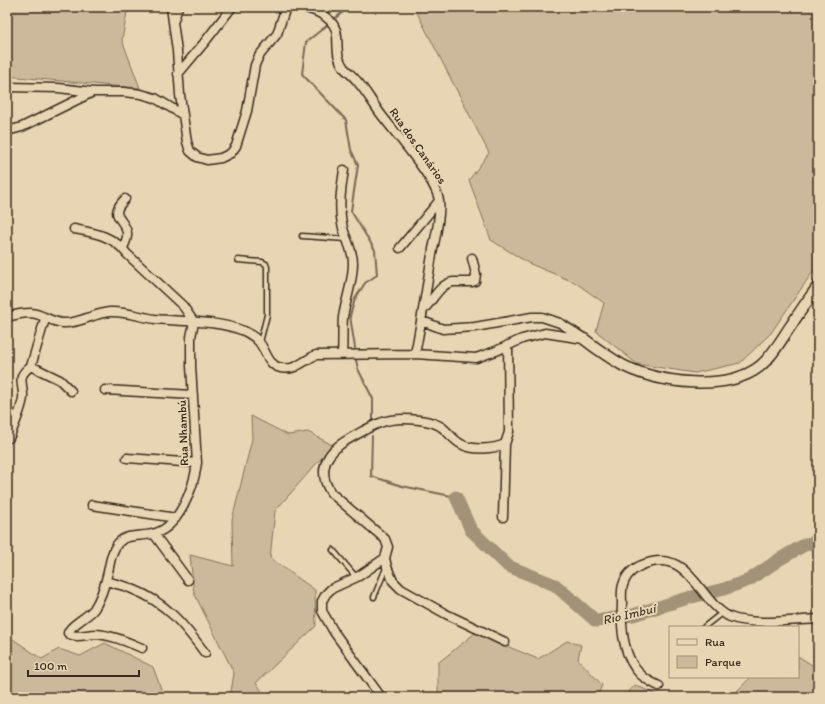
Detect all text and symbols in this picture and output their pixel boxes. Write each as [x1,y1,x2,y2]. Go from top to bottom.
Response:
street label: Rua dos Canários [387,105,449,187]
street label: Rua Nhambú [175,399,191,466]
water label: Rio Imbuí [601,600,660,627]
legend [669,626,799,678]
text: Rua [705,635,725,649]
scale bar [28,652,139,678]
text: Parque [705,655,741,669]
text: 100 m [34,659,67,673]

